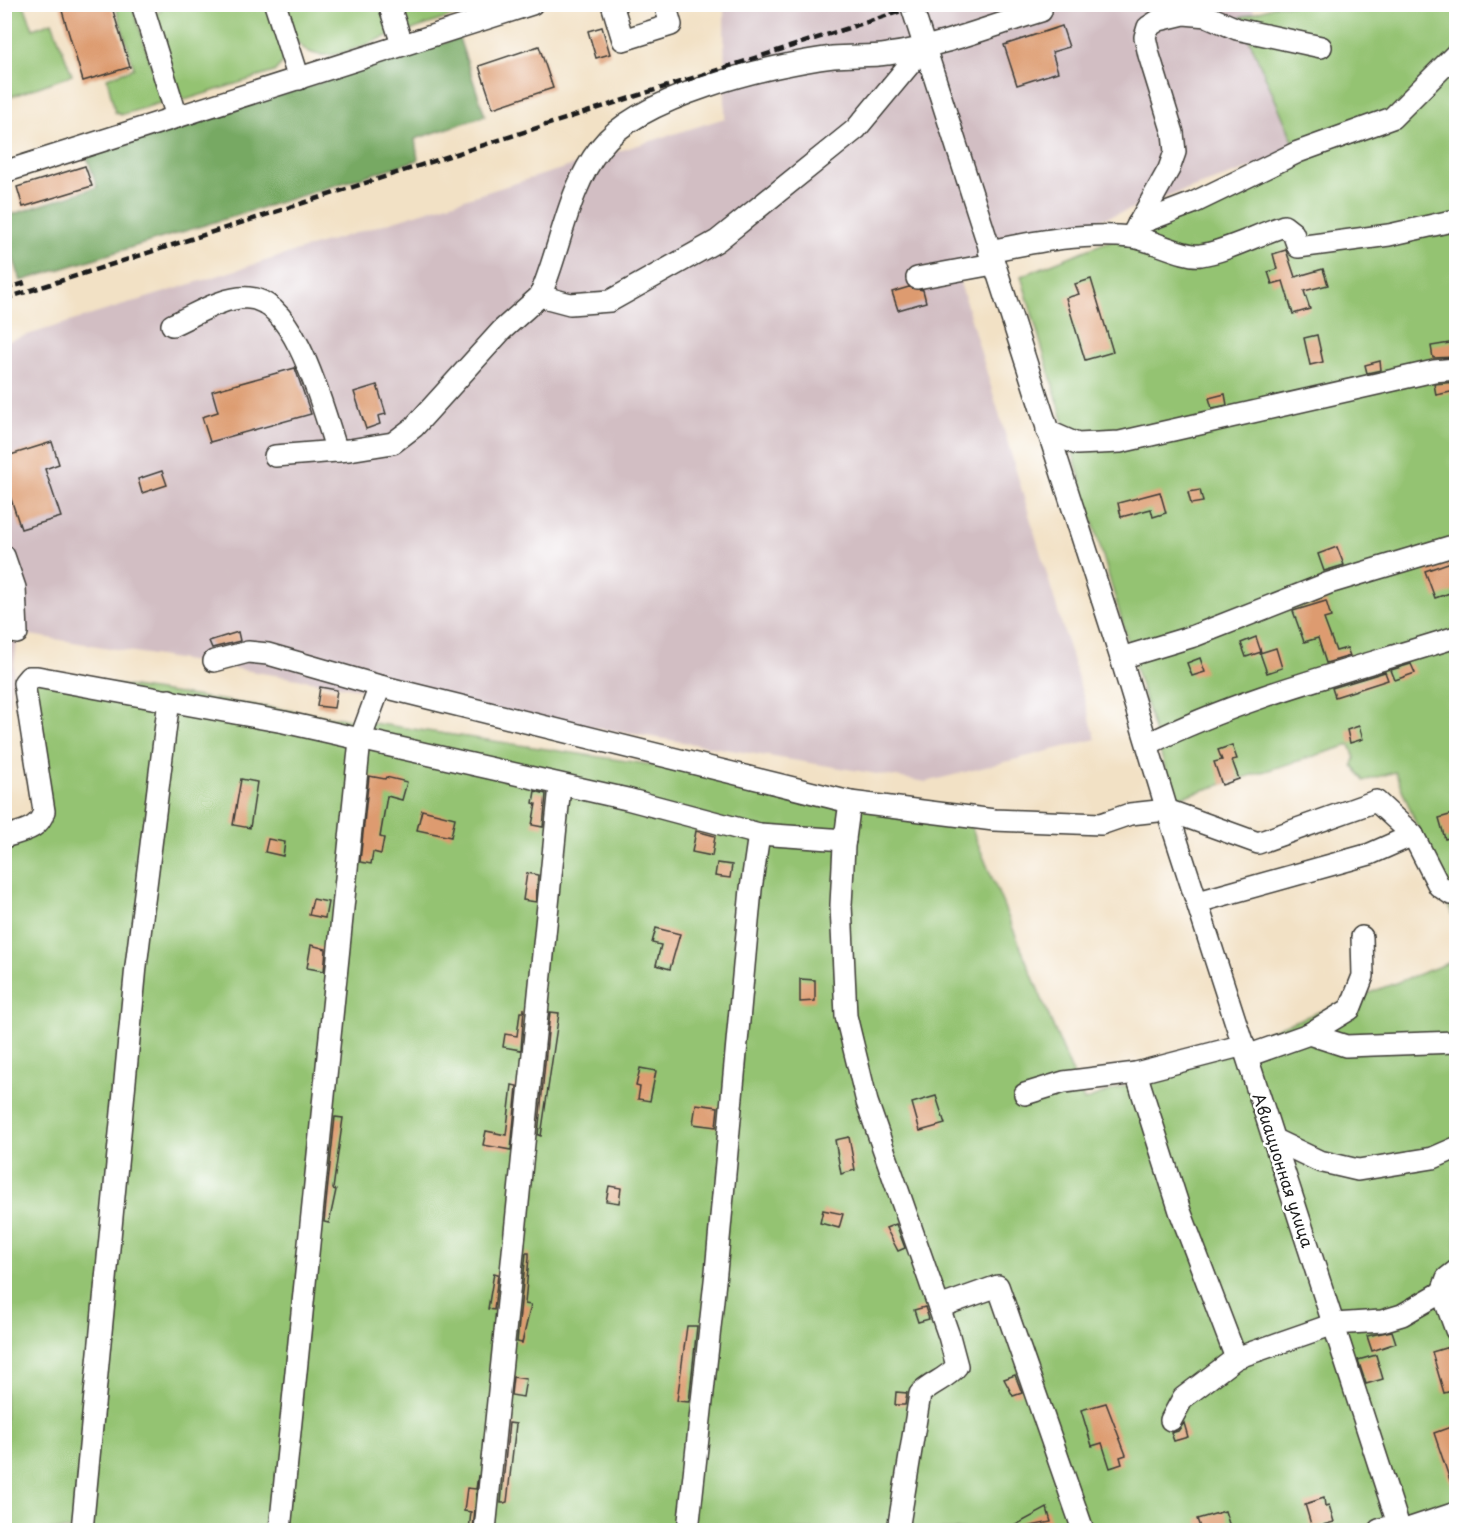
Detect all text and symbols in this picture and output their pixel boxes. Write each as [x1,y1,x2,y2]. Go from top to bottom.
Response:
street label: Авиационная улица [1248,1090,1320,1250]

